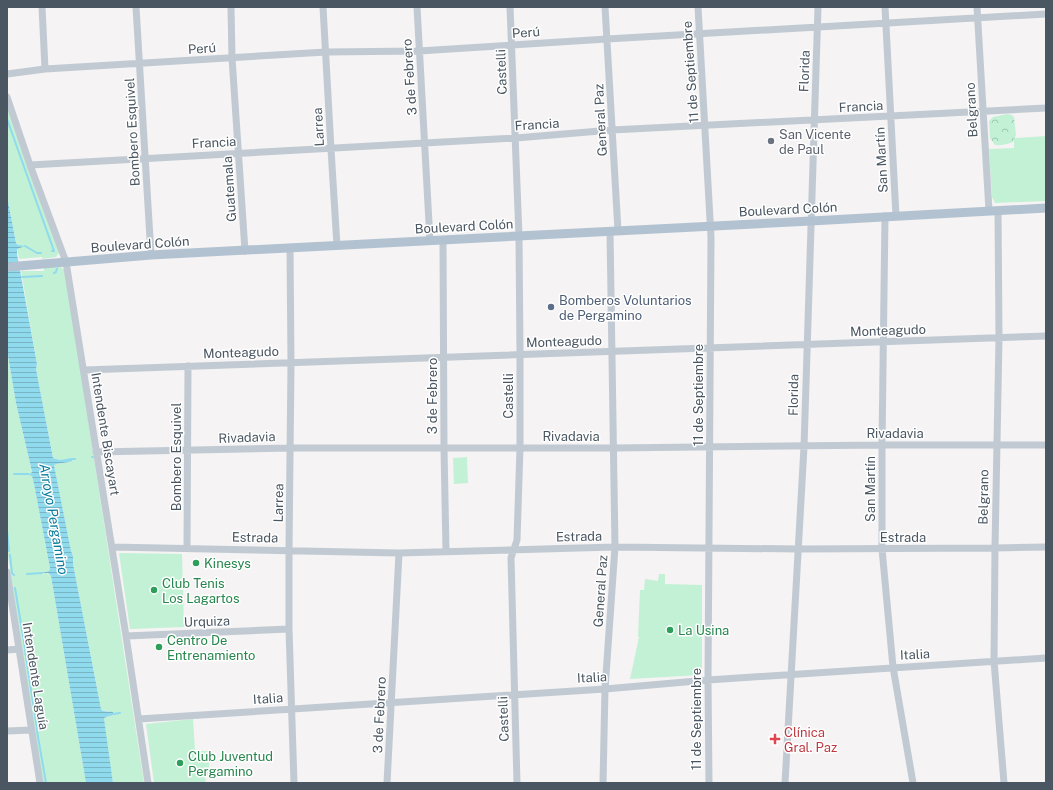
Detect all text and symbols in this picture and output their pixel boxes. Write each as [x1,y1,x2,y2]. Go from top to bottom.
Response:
street label: 11 de Septiembre [679,20,702,123]
street label: Perú [511,24,541,41]
street label: 3 de Febrero [399,38,420,116]
street label: Perú [187,40,217,57]
street label: Castelli [493,49,510,95]
street label: Florida [796,50,813,92]
street label: Bombero Esquivel [122,77,143,187]
street label: Belgrano [963,82,980,138]
street label: General Paz [591,83,610,157]
street label: Francia [838,98,884,115]
street label: Larrea [310,107,327,147]
street label: Francia [514,115,560,134]
place label: San Vicente de Paul [779,127,851,157]
street label: San Martín [872,127,891,193]
street label: Francia [191,134,237,151]
marker: San Vicente de Paul [766,136,776,146]
street label: Guatemala [220,156,239,222]
street label: Boulevard Colón [738,199,838,220]
street label: Boulevard Colón [414,216,514,237]
street label: Boulevard Colón [90,234,190,255]
place label: Bomberos Voluntarios de Pergamino [559,293,692,323]
marker: Bomberos Voluntarios de Pergamino [546,302,556,312]
street label: Monteagudo [850,322,926,339]
street label: Monteagudo [526,333,602,350]
street label: Monteagudo [203,344,279,361]
street label: 11 de Septiembre [691,344,706,446]
street label: 3 de Febrero [425,358,440,434]
street label: Intendente Biscayart [88,371,123,497]
street label: Castelli [501,373,516,419]
street label: Florida [786,374,801,416]
street label: Bombero Esquivel [169,403,184,511]
street label: Rivadavia [866,426,924,441]
street label: Rivadavia [218,429,276,446]
street label: Rivadavia [542,429,600,444]
street label: San Martín [863,456,878,522]
water label: Arroyo Pergamino [36,462,72,576]
street label: Belgrano [976,469,991,525]
street label: Larrea [271,483,286,523]
street label: Estrada [556,529,602,544]
street label: Estrada [232,530,278,545]
street label: Estrada [880,530,926,545]
street label: General Paz [590,554,611,628]
place label: Kinesys [204,556,251,571]
marker: Kinesys [191,558,201,568]
place label: Club Tenis Los Lagartos [162,576,239,606]
marker: Club Tenis Los Lagartos [149,585,159,595]
street label: Urquiza [184,613,230,630]
street label: Intendente Laguía [20,621,51,731]
place label: La Usina [678,623,729,638]
marker: La Usina [665,625,675,635]
place label: Centro De Entrenamiento [167,633,255,663]
marker: Centro De Entrenamiento [154,642,164,652]
street label: Italia [900,646,930,663]
street label: 11 de Septiembre [689,668,704,770]
street label: Italia [577,669,607,686]
street label: 3 de Febrero [370,676,389,754]
street label: Italia [252,690,284,707]
street label: Castelli [495,696,512,742]
place label: Clínica Gral. Paz [784,725,837,755]
marker: Clínica Gral. Paz [769,733,781,745]
place label: Club Juventud Pergamino [188,749,273,779]
marker: Club Juventud Pergamino [175,758,185,768]

